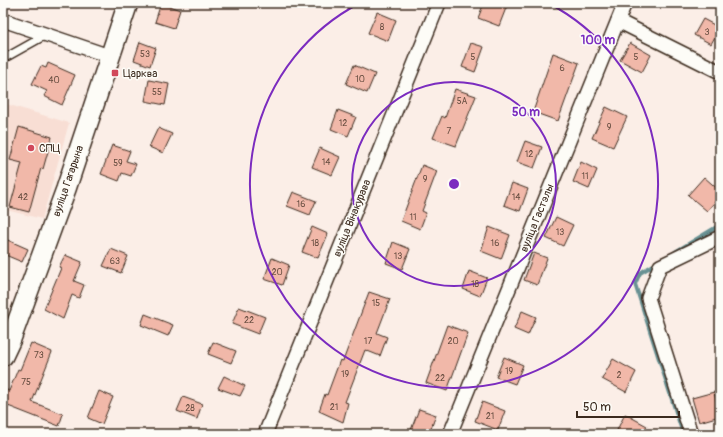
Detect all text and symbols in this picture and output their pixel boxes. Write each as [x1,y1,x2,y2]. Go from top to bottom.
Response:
house number: 8 [380,22,385,33]
house number: 3 [704,27,710,38]
text: 100 m [581,33,616,48]
house number: 53 [140,49,150,60]
house number: 5 [471,52,476,63]
house number: 5 [634,52,639,63]
house number: 6 [559,63,565,74]
place label: Царква [123,67,157,80]
marker: Царква [110,68,120,78]
house number: 10 [355,74,365,85]
house number: 40 [48,75,60,86]
house number: 55 [152,87,162,98]
house number: 5А [457,96,468,107]
text: 50 m [512,105,540,120]
house number: 12 [339,118,347,129]
house number: 9 [607,122,612,133]
house number: 7 [447,126,452,137]
place label: СПЦ [39,142,60,155]
marker: СПЦ [26,143,36,153]
street label: вуліца Гагарына [50,144,86,218]
house number: 12 [525,149,533,160]
house number: 14 [322,157,331,168]
house number: 59 [113,158,123,169]
house number: 11 [581,171,589,182]
house number: 9 [423,174,428,185]
street label: вуліца Вінакурава [331,177,373,259]
centre of rings [447,177,461,191]
street label: вуліца Гастэлы [517,182,557,254]
house number: 42 [18,192,28,203]
house number: 14 [512,192,521,203]
house number: 16 [297,199,305,210]
house number: 11 [409,212,417,223]
house number: 13 [556,227,564,238]
house number: 18 [311,238,319,249]
house number: 16 [491,238,499,249]
house number: 13 [394,251,402,262]
house number: 63 [110,256,120,267]
house number: 20 [271,267,283,278]
house number: 18 [471,279,479,290]
house number: 15 [372,298,380,309]
house number: 22 [244,315,254,326]
house number: 17 [364,336,372,347]
house number: 20 [447,336,459,347]
house number: 73 [34,350,44,361]
house number: 19 [505,366,513,377]
house number: 19 [341,369,349,380]
house number: 2 [616,370,622,381]
house number: 22 [435,373,445,384]
house number: 75 [21,377,31,388]
scale bar [577,393,679,419]
text: 50 m [583,400,611,415]
house number: 21 [330,402,338,413]
house number: 28 [185,403,195,414]
house number: 21 [486,411,494,422]

